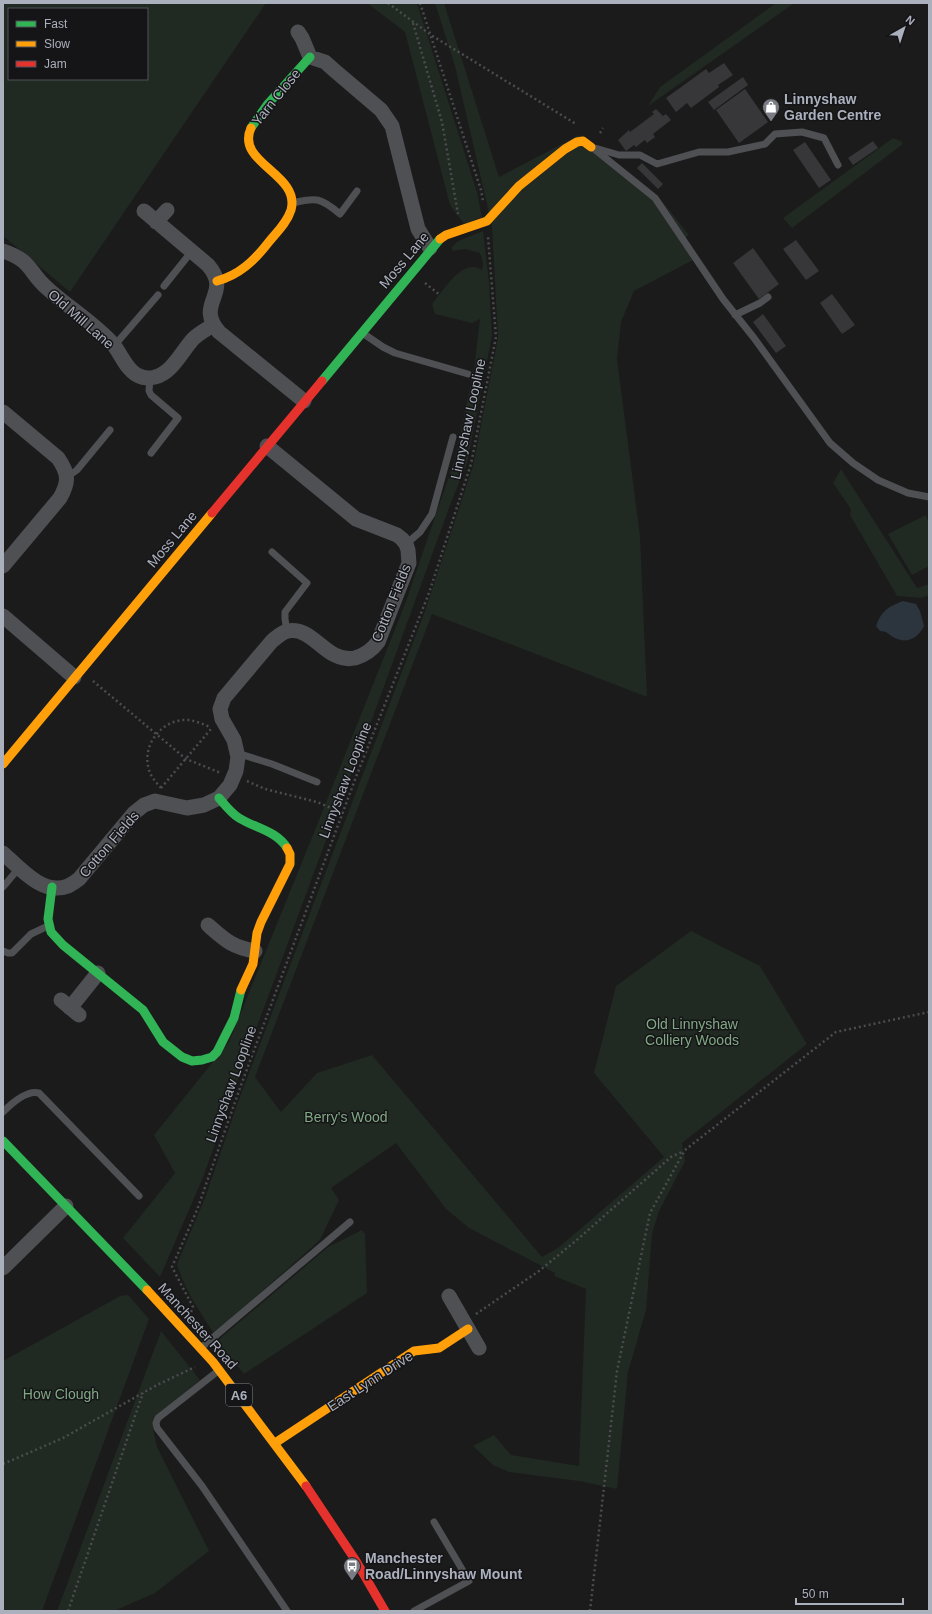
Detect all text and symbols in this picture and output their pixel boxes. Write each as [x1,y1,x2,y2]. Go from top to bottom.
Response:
legend [8,8,148,80]
north arrow [884,8,924,48]
text: N [903,13,917,27]
text: Fast [44,17,68,31]
text: Slow [44,37,70,51]
text: Jam [44,57,67,71]
street label: Yarn Close [248,65,304,129]
place label: Linnyshaw Garden Centre [784,91,881,123]
shop icon: Linnyshaw Garden Centre [761,97,781,122]
street label: Moss Lane [376,228,432,291]
street label: Old Mill Lane [45,286,117,352]
street label: Linnyshaw Loopline [447,357,489,481]
street label: Moss Lane [144,507,200,570]
street label: Cotton Fields [368,562,414,644]
street label: Linnyshaw Loopline [315,720,375,840]
street label: Cotton Fields [76,808,142,880]
park label: Old Linnyshaw Colliery Woods [645,1016,739,1048]
street label: Linnyshaw Loopline [202,1023,260,1145]
park label: Berry's Wood [304,1109,388,1125]
street label: Manchester Road [155,1280,241,1372]
street label: East Lynn Drive [324,1347,416,1414]
road number: A6 [226,1384,252,1406]
park label: How Clough [23,1386,99,1402]
place label: Manchester Road/Linnyshaw Mount [365,1550,522,1582]
bus stop icon: Manchester Road/Linnyshaw Mount [342,1556,362,1581]
scale bar [796,1580,903,1606]
text: 50 m [802,1587,829,1601]

